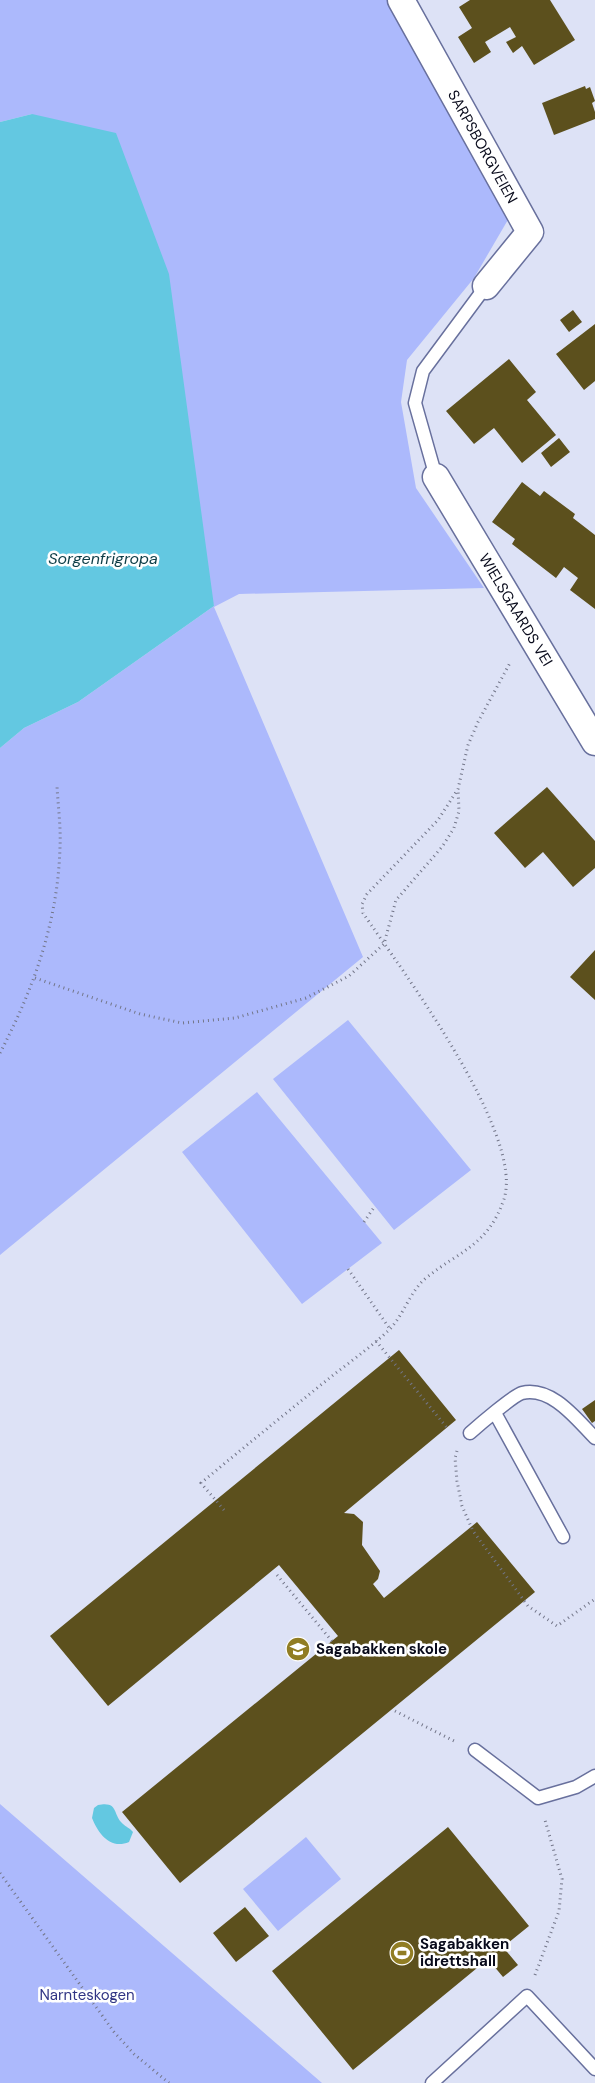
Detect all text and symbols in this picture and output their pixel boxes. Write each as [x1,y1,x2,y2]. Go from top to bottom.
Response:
street label: SARPSBORGVEIEN [443,87,522,207]
water label: Sorgenfrigropa [48,548,158,569]
street label: WIELSGAARDS VEI [474,550,557,670]
school or university icon: Sagabakken skole [285,1636,311,1662]
place label: Sagabakken skole [316,1639,447,1659]
place label: Sagabakken idrettshall [420,1934,509,1971]
sports icon: Sagabakken idrettshall [389,1940,415,1966]
park label: Narnteskogen [39,1985,135,2005]

